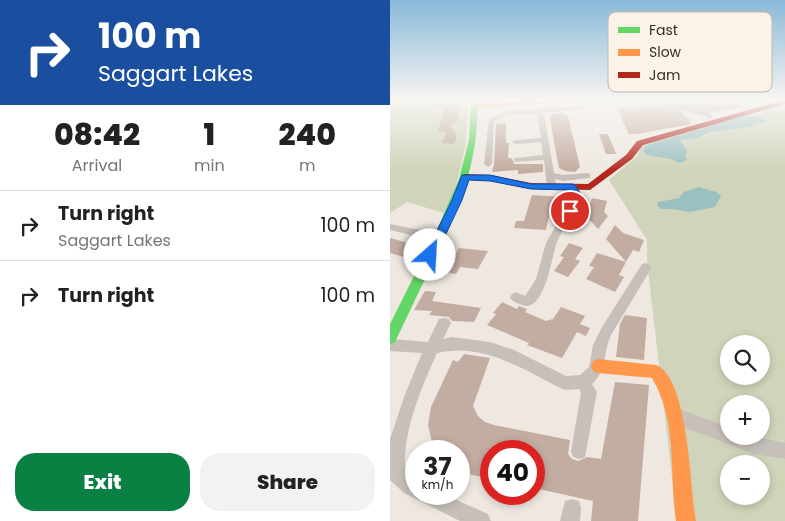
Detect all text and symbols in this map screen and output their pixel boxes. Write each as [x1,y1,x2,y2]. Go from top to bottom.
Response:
text: 100 m [98,11,201,60]
legend [608,12,772,92]
icon: right [15,20,80,85]
text: Fast [649,20,678,40]
text: Slow [649,42,682,62]
text: Saggart Lakes [98,58,253,89]
text: Jam [649,65,680,85]
text: 08:42 [54,113,140,156]
text: 1 [204,113,215,156]
text: 240 [279,113,336,156]
text: Arrival [72,154,122,177]
text: min [194,154,225,177]
text: m [299,154,316,177]
pin [549,190,591,232]
icon: arrive [556,197,584,225]
text: Turn right [58,200,154,227]
icon: right [15,212,43,240]
text: 100 m [320,212,375,239]
position arrow [403,228,455,280]
text: Saggart Lakes [58,229,171,252]
icon: right [15,282,43,310]
text: Turn right [58,282,154,309]
text: 100 m [320,282,375,309]
map controls [720,335,770,505]
button: search [720,335,770,385]
button: + [720,395,770,445]
speed limit sign: 40 [480,440,545,505]
text: 37 [423,449,452,484]
button: Exit [15,453,190,511]
button: Share [200,453,375,511]
button: − [720,455,770,505]
text: km/h [422,476,453,493]

